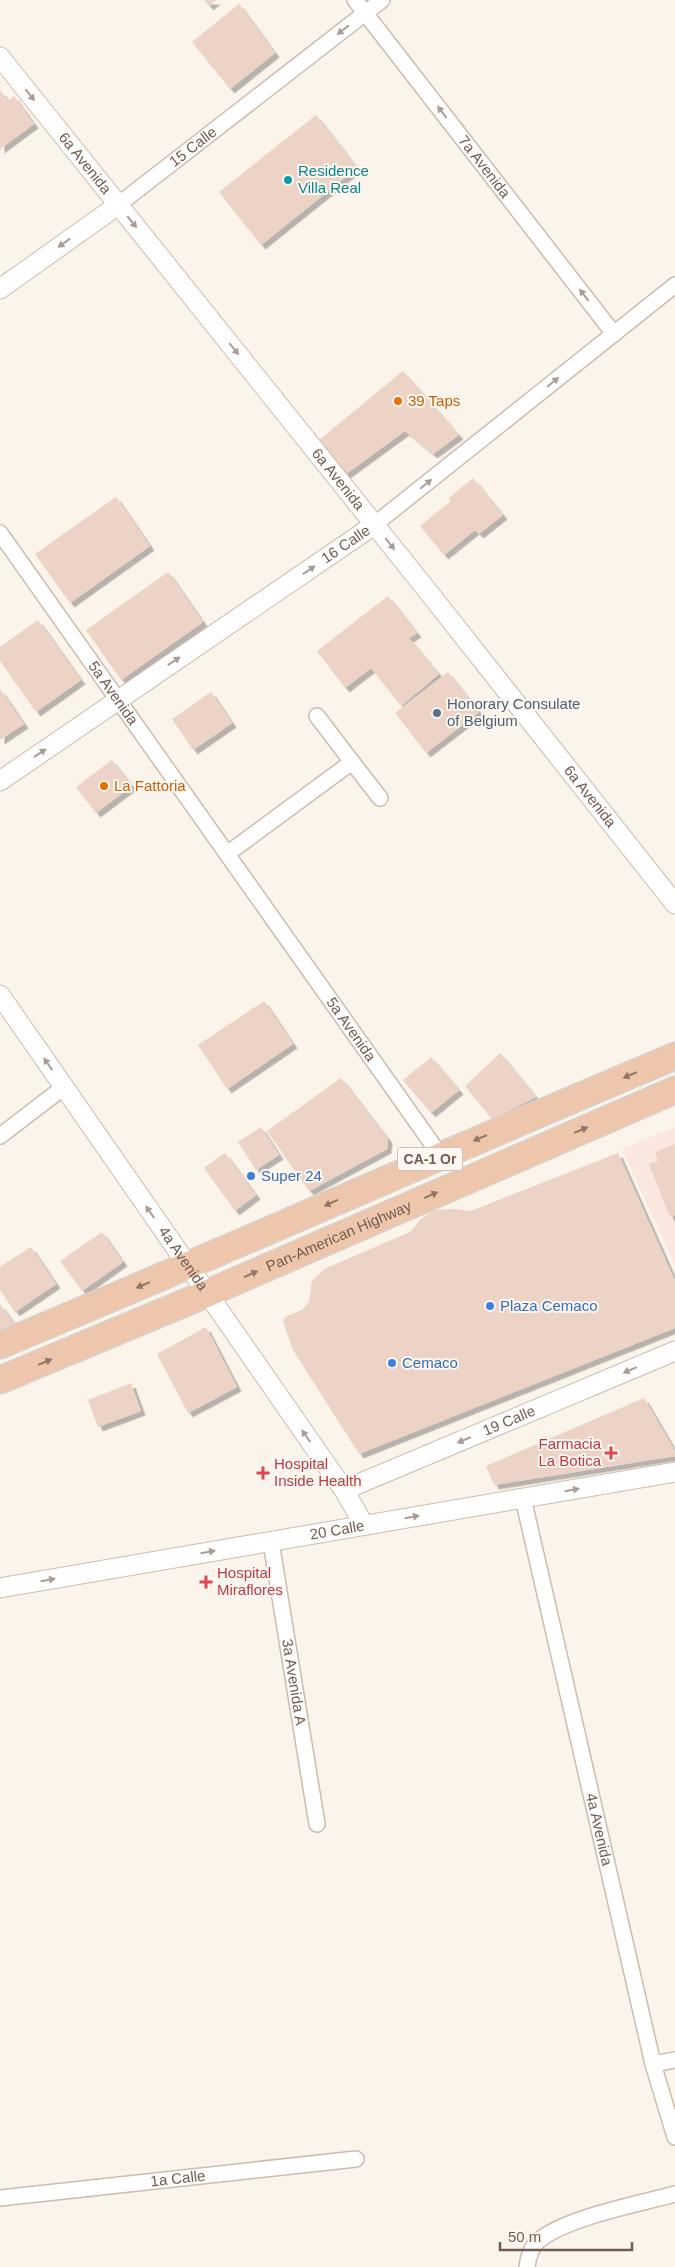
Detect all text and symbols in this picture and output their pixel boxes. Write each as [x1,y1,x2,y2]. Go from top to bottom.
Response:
one-way arrow [337,24,350,35]
one-way arrow [25,88,36,101]
one-way arrow [436,106,447,119]
street label: 15 Calle [166,123,220,170]
street label: 6a Avenida [56,129,116,198]
street label: 7a Avenida [455,132,514,201]
place label: Residence Villa Real [298,162,369,196]
marker: Residence Villa Real [282,174,294,186]
one-way arrow [127,215,137,229]
one-way arrow [57,238,71,248]
one-way arrow [579,289,590,302]
one-way arrow [228,342,239,355]
one-way arrow [547,377,560,388]
place label: 39 Taps [408,392,460,409]
marker: 39 Taps [392,395,404,407]
street label: 6a Avenida [309,445,369,514]
one-way arrow [419,478,432,489]
street label: 16 Calle [318,521,373,566]
one-way arrow [384,537,395,550]
one-way arrow [302,565,315,575]
one-way arrow [168,657,181,666]
street label: 5a Avenida [85,658,142,728]
place label: Honorary Consulate of Belgium [447,695,580,729]
marker: Honorary Consulate of Belgium [431,707,443,719]
one-way arrow [33,748,47,758]
street label: 6a Avenida [561,762,620,831]
place label: La Fattoria [114,777,186,794]
marker: La Fattoria [98,780,110,792]
street label: 5a Avenida [323,994,380,1065]
one-way arrow [43,1057,53,1071]
one-way arrow [622,1071,637,1079]
one-way arrow [574,1126,588,1134]
one-way arrow [473,1135,487,1143]
road number: CA-1 Or [398,1148,462,1170]
place label: Super 24 [261,1167,322,1184]
marker: Super 24 [245,1170,257,1182]
one-way arrow [424,1190,438,1198]
street label: Pan-American Highway [263,1197,414,1275]
one-way arrow [324,1200,338,1208]
one-way arrow [145,1205,155,1219]
street label: 4a Avenida [156,1223,212,1294]
one-way arrow [244,1270,258,1278]
one-way arrow [136,1282,150,1290]
place label: Plaza Cemaco [500,1297,598,1314]
marker: Plaza Cemaco [484,1300,496,1312]
place label: Cemaco [402,1354,458,1371]
one-way arrow [38,1357,52,1365]
marker: Cemaco [386,1357,398,1369]
one-way arrow [622,1366,637,1374]
street label: 19 Calle [480,1402,538,1439]
one-way arrow [301,1429,311,1442]
place label: Farmacia La Botica [538,1435,602,1469]
one-way arrow [457,1436,471,1444]
marker: Farmacia La Botica [605,1447,617,1459]
place label: Hospital Inside Health [274,1455,362,1489]
marker: Hospital Inside Health [256,1466,270,1480]
one-way arrow [565,1485,581,1493]
one-way arrow [404,1513,420,1521]
street label: 20 Calle [308,1517,366,1543]
one-way arrow [201,1548,217,1556]
place label: Hospital Miraflores [217,1564,283,1598]
one-way arrow [40,1575,56,1583]
marker: Hospital Miraflores [199,1575,213,1589]
street label: 3a Avenida A [279,1638,310,1727]
street label: 4a Avenida [583,1791,616,1868]
street label: 1a Calle [150,2167,206,2189]
scale bar [500,2220,632,2252]
text: 50 m [508,2228,541,2245]

